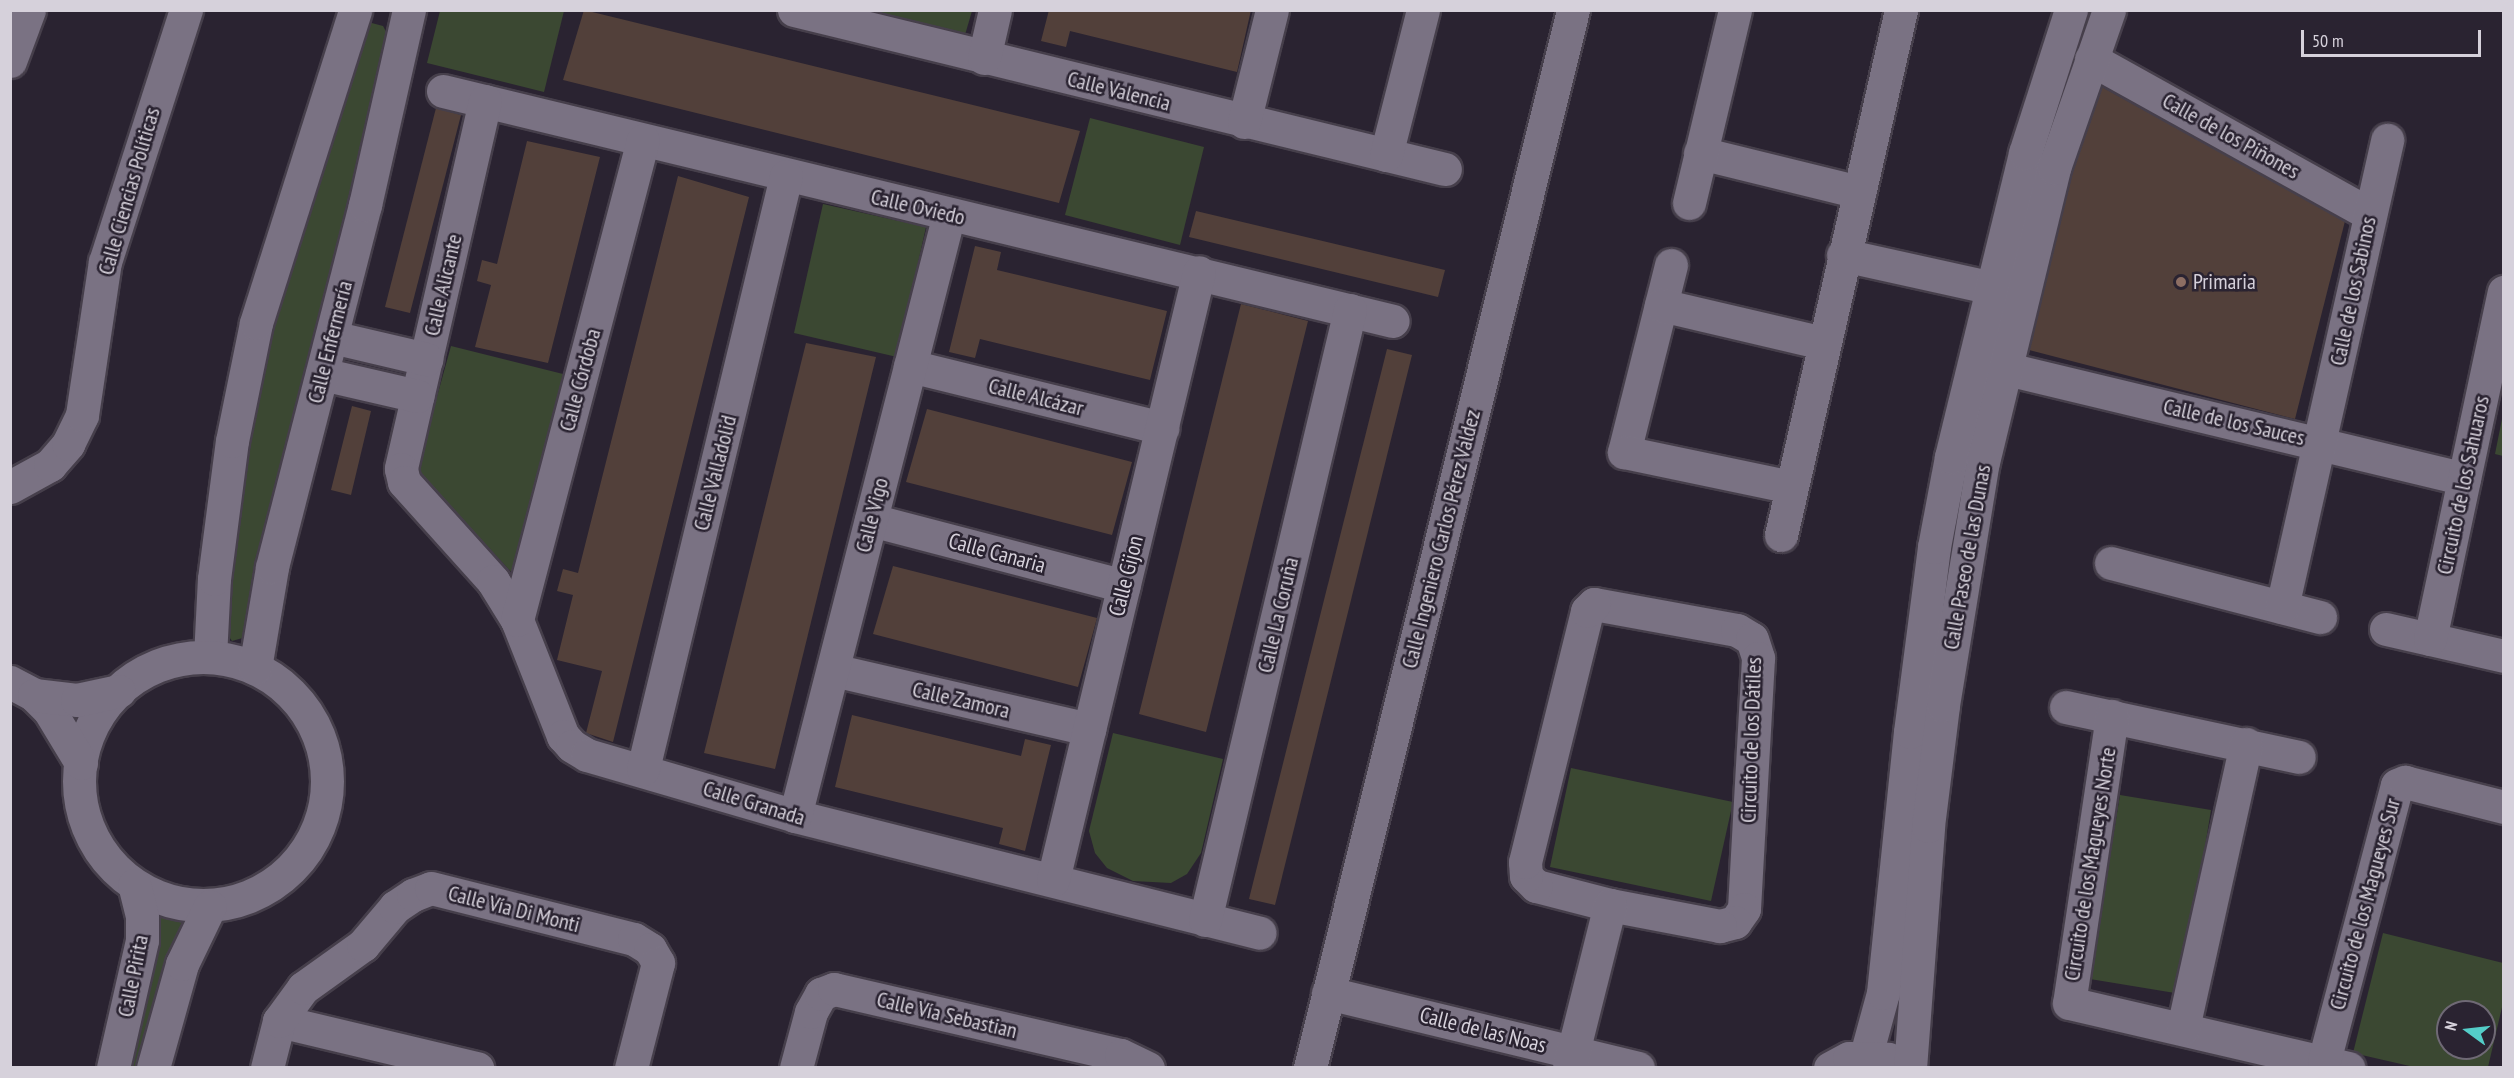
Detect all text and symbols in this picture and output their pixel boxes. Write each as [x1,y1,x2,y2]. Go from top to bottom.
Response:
scale bar [2304,18,2484,56]
text: 50 m [2312,29,2344,52]
street label: Calle Valencia [1064,65,1174,117]
street label: Calle de los Piñones [2158,87,2304,185]
street label: Calle Ciencias Políticas [92,104,166,278]
street label: Calle Oviedo [868,183,968,231]
street label: Calle de los Sabinos [2324,214,2382,368]
street label: Calle Alicante [418,231,468,339]
place label: Primaria [2193,269,2256,295]
marker: Primaria [2174,275,2188,289]
street label: Calle Enfermería [302,278,358,406]
street label: Calle Córdoba [554,326,606,434]
street label: Calle Alcázar [986,372,1086,422]
street label: Calle de los Sauces [2161,393,2307,451]
street label: Circuito de los Sahuaros [2431,393,2495,577]
street label: Calle Ingeniero Carlos Pérez Valdez [1396,407,1486,671]
street label: Calle Valladolid [688,412,742,534]
street label: Calle Paseo de las Dunas [1938,462,1996,652]
street label: Calle Vigo [850,475,894,555]
street label: Calle Canaria [946,527,1048,579]
street label: Calle Gijon [1103,533,1149,619]
street label: Calle La Coruña [1252,555,1304,675]
street label: Circuito de los Dátiles [1735,657,1767,823]
street label: Calle Zamora [910,676,1012,724]
street label: Circuito de los Magueyes Norte [2059,745,2121,983]
street label: Calle Granada [700,775,808,831]
street label: Circuito de los Magueyes Sur [2324,795,2406,1013]
street label: Calle Vía Di Monti [445,880,583,938]
street label: Calle Pirita [112,933,154,1019]
street label: Calle Vía Sebastian [874,986,1020,1044]
north arrow [2436,1000,2496,1060]
street label: Calle de las Noas [1417,1002,1549,1058]
text: N [2440,1019,2461,1033]

